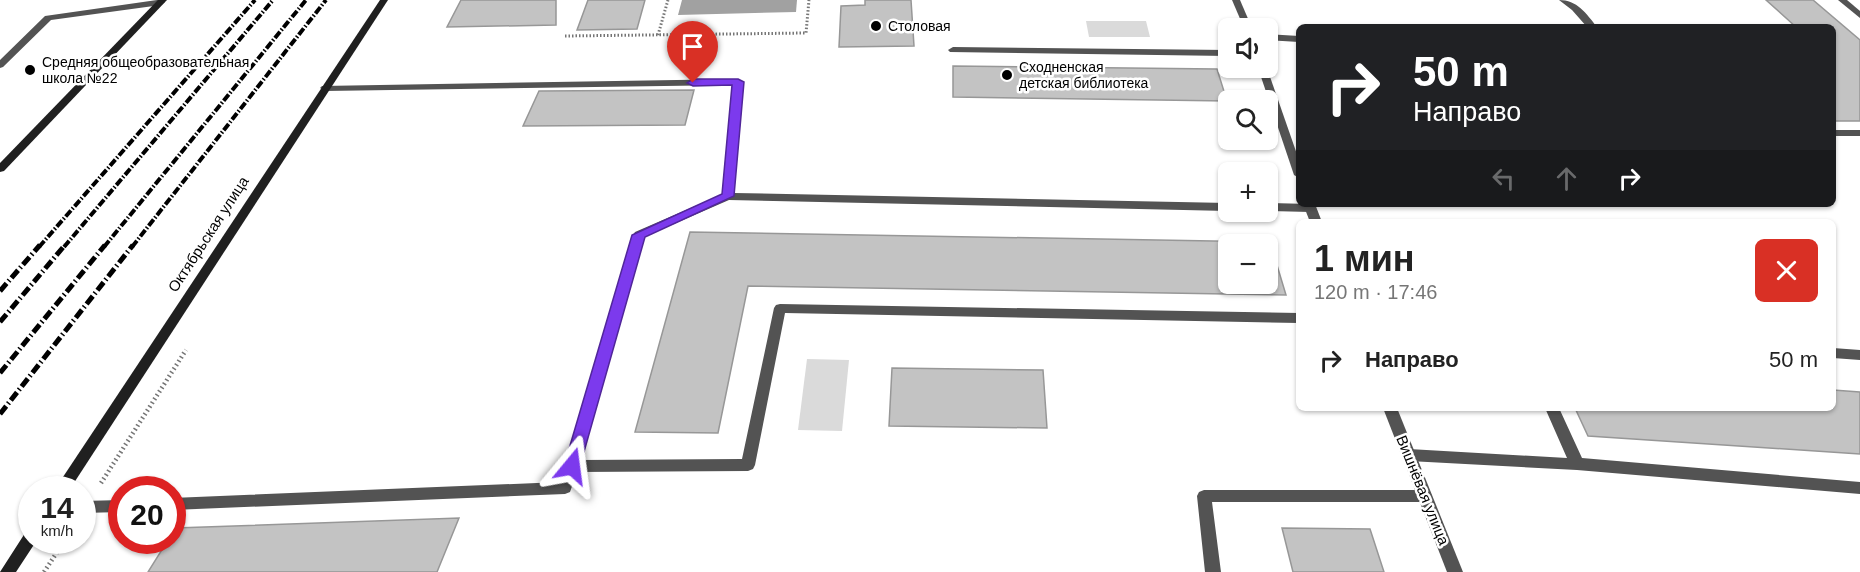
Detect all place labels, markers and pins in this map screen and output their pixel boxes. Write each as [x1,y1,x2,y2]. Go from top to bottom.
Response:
place label: Столовая [888,18,951,34]
marker: Столовая [869,19,883,33]
pin [667,21,718,83]
place label: Средняя общеобразовательная школа №22 [42,54,249,86]
place label: Сходненская детская библиотека [1019,59,1149,91]
marker: Средняя общеобразовательная школа №22 [23,63,37,77]
marker: Сходненская детская библиотека [1000,68,1014,82]

